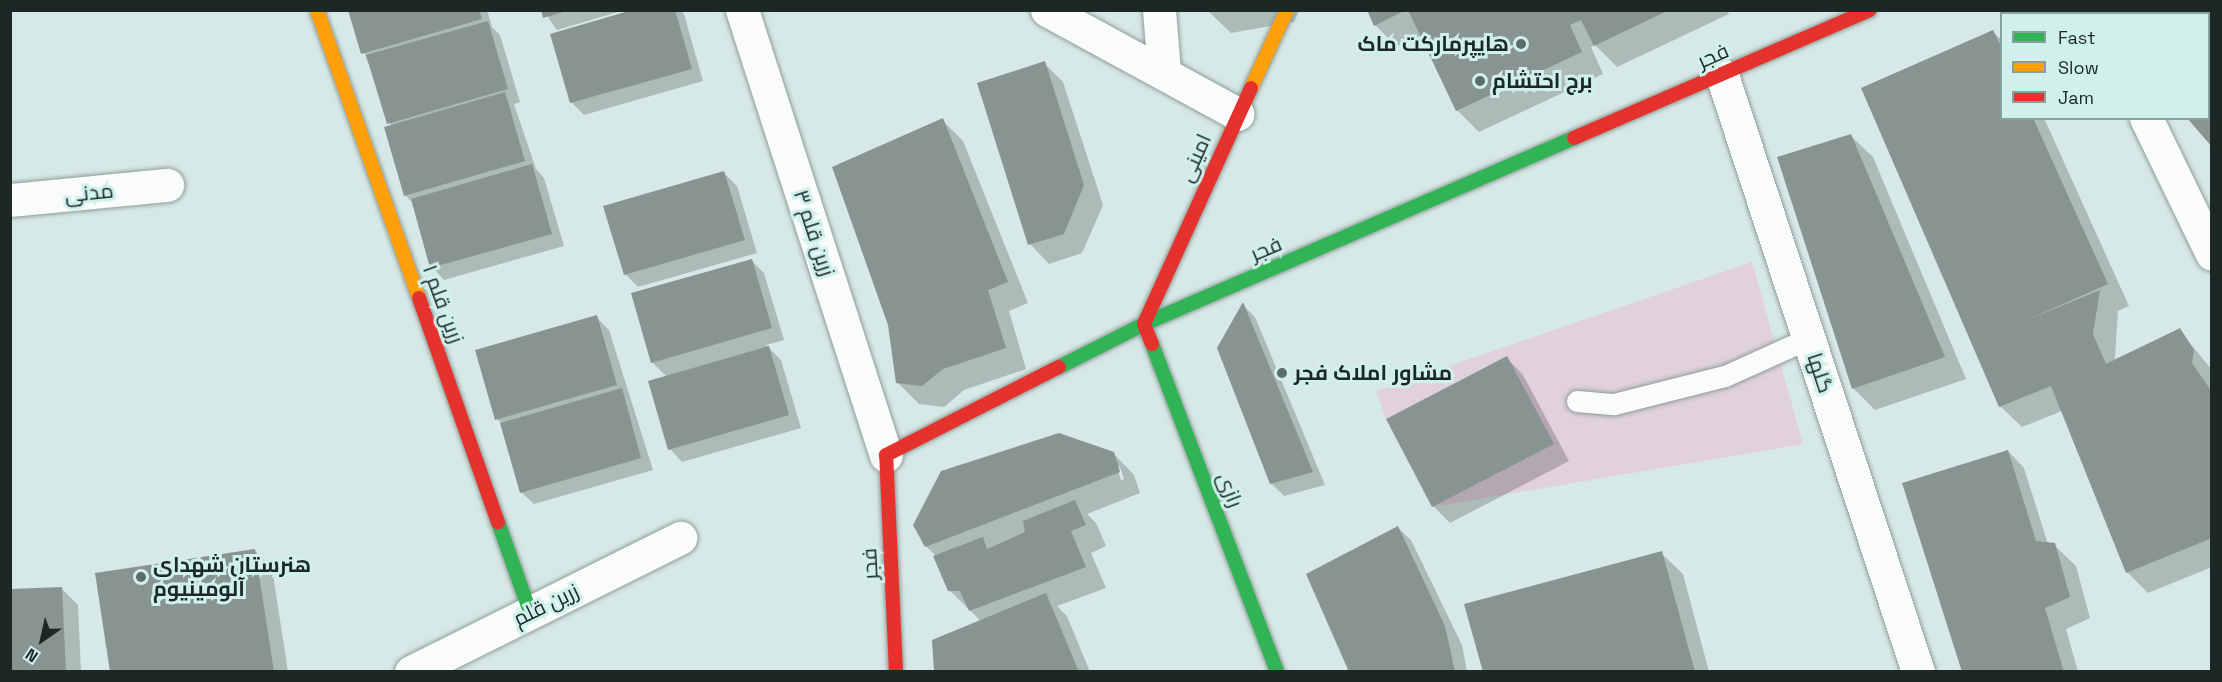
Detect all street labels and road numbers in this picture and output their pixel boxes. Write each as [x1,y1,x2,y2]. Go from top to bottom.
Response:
street label: فجر [1693,38,1733,74]
street label: امینی [1173,130,1217,186]
street label: مدنی [63,178,115,208]
street label: زرین قلم ۳ [788,187,840,279]
street label: فجر [1246,231,1286,267]
street label: زرین قلم ۱ [417,261,469,347]
street label: گلها [1802,350,1838,396]
street label: رازی [1212,469,1248,511]
street label: فجر [857,548,883,580]
street label: زرین قلم [509,578,583,632]

